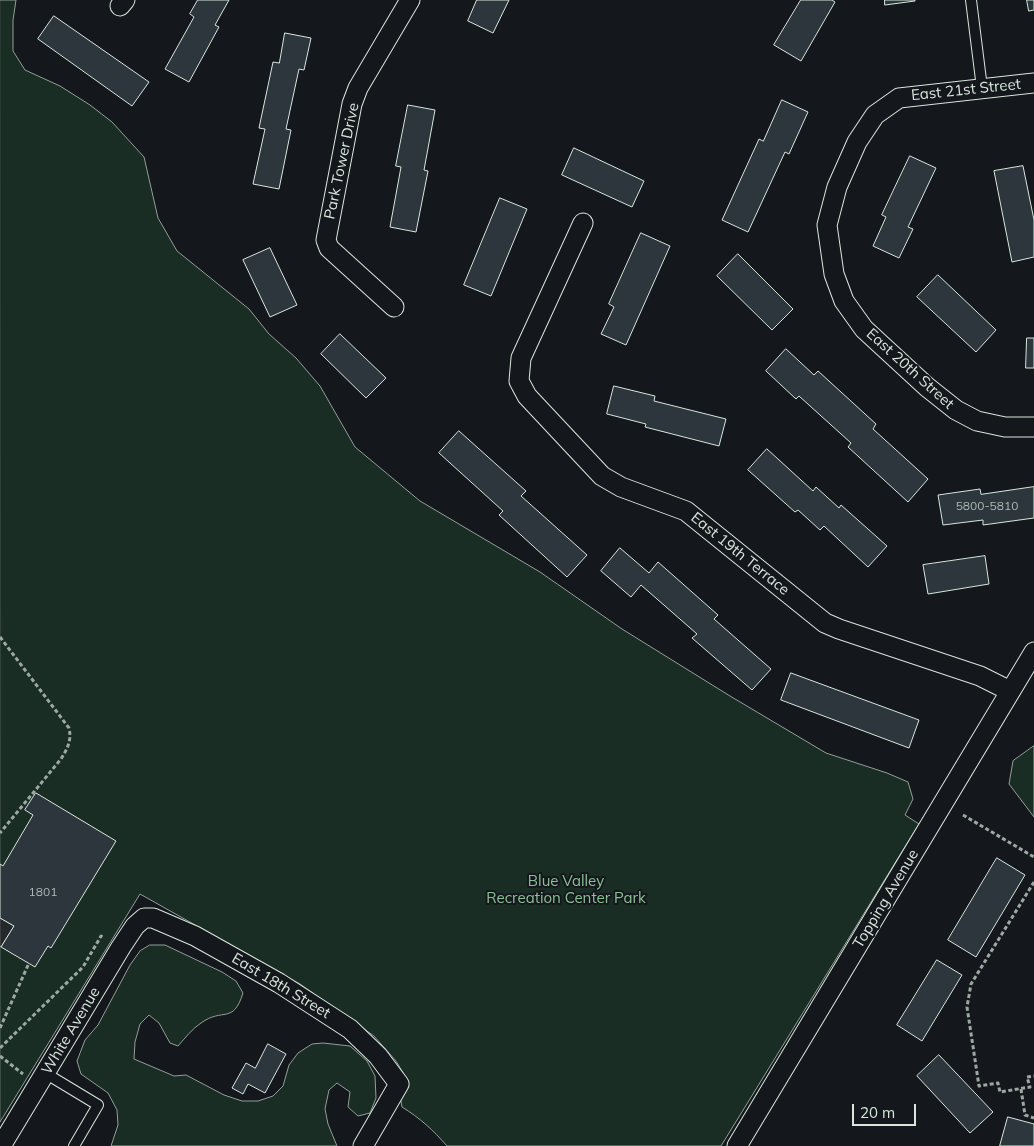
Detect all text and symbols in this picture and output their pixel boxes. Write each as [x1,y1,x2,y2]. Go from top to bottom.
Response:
street label: East 21st Street [910,75,1022,105]
street label: Park Tower Drive [321,101,363,221]
street label: East 20th Street [862,325,958,413]
house number: 5800-5810 [956,499,1018,513]
street label: East 19th Terrace [687,509,793,599]
street label: Topping Avenue [849,846,923,952]
park label: Blue Valley Recreation Center Park [486,872,646,907]
house number: 1801 [29,885,57,899]
street label: East 18th Street [229,950,333,1022]
street label: White Avenue [38,984,104,1078]
scale bar [854,1094,918,1126]
text: 20 m [860,1103,895,1122]

